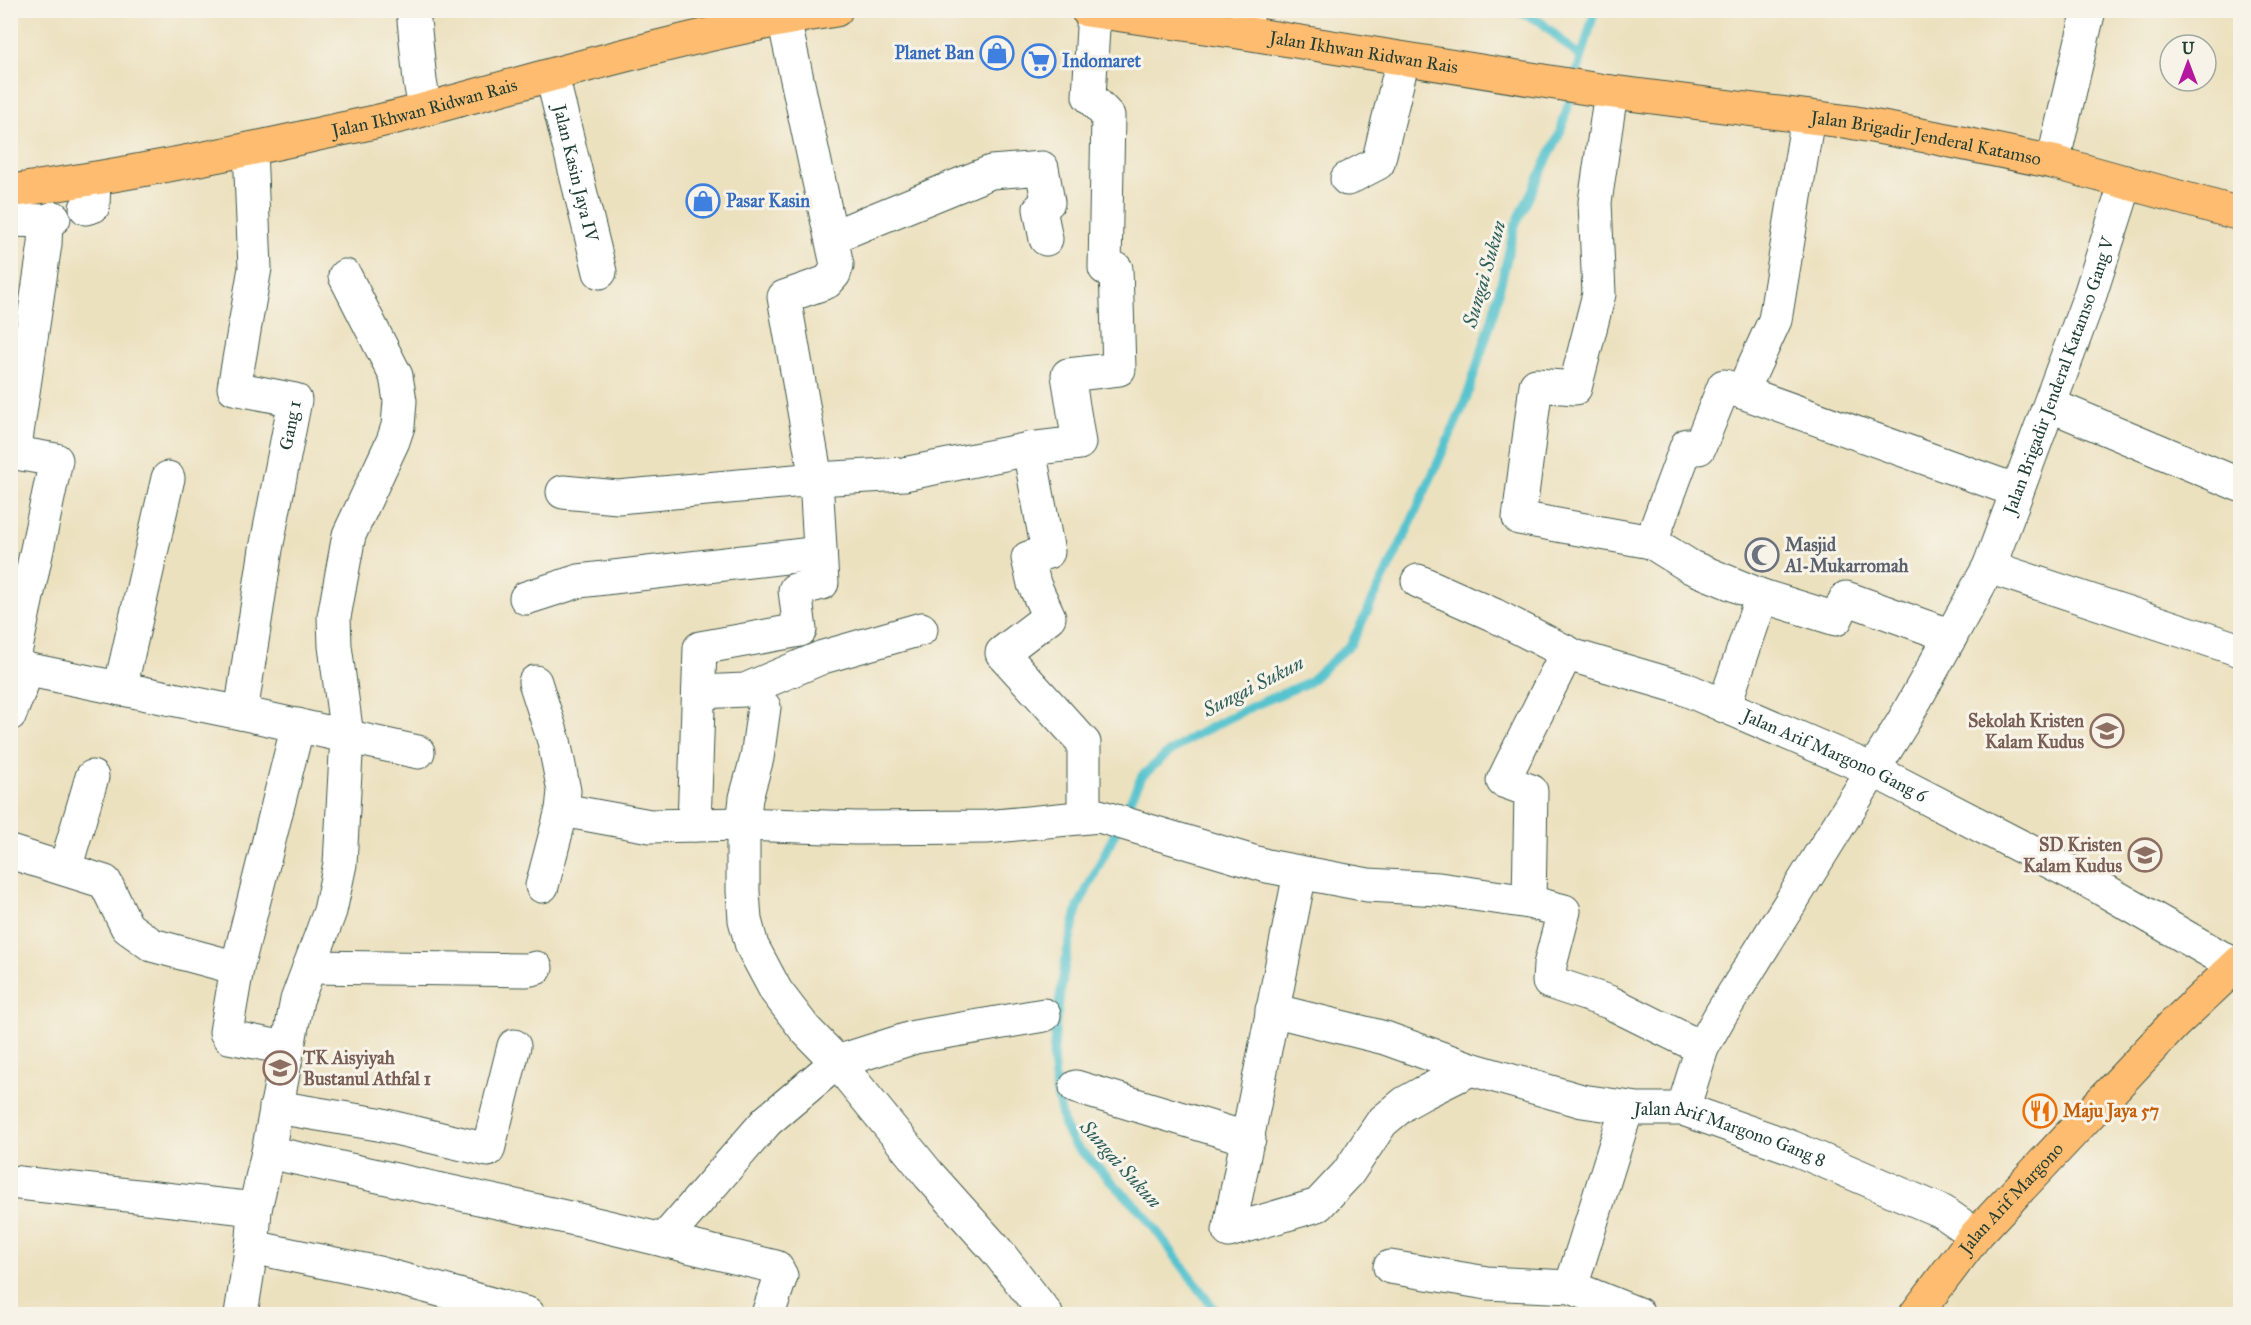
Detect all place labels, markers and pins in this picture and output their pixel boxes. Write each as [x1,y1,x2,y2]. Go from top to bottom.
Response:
shop icon: Planet Ban [979,35,1015,71]
place label: Planet Ban [895,42,974,64]
supermarket icon: Indomaret [1021,43,1057,79]
place label: Indomaret [1062,50,1141,72]
shop icon: Pasar Kasin [685,183,721,219]
place label: Pasar Kasin [726,190,810,212]
place label: Masjid Al-Mukarromah [1784,534,1910,577]
mosque icon: Masjid Al-Mukarromah [1744,537,1780,573]
place label: Sekolah Kristen Kalam Kudus [1968,710,2084,753]
school or university icon: Sekolah Kristen Kalam Kudus [2089,713,2125,749]
place label: SD Kristen Kalam Kudus [2023,834,2122,877]
school or university icon: SD Kristen Kalam Kudus [2127,837,2163,873]
place label: TK Aisyiyah Bustanul Athfal 1 [302,1047,431,1090]
school or university icon: TK Aisyiyah Bustanul Athfal 1 [262,1050,298,1086]
restaurant icon: Maju Jaya 57 [2022,1093,2058,1129]
place label: Maju Jaya 57 [2063,1100,2159,1123]

